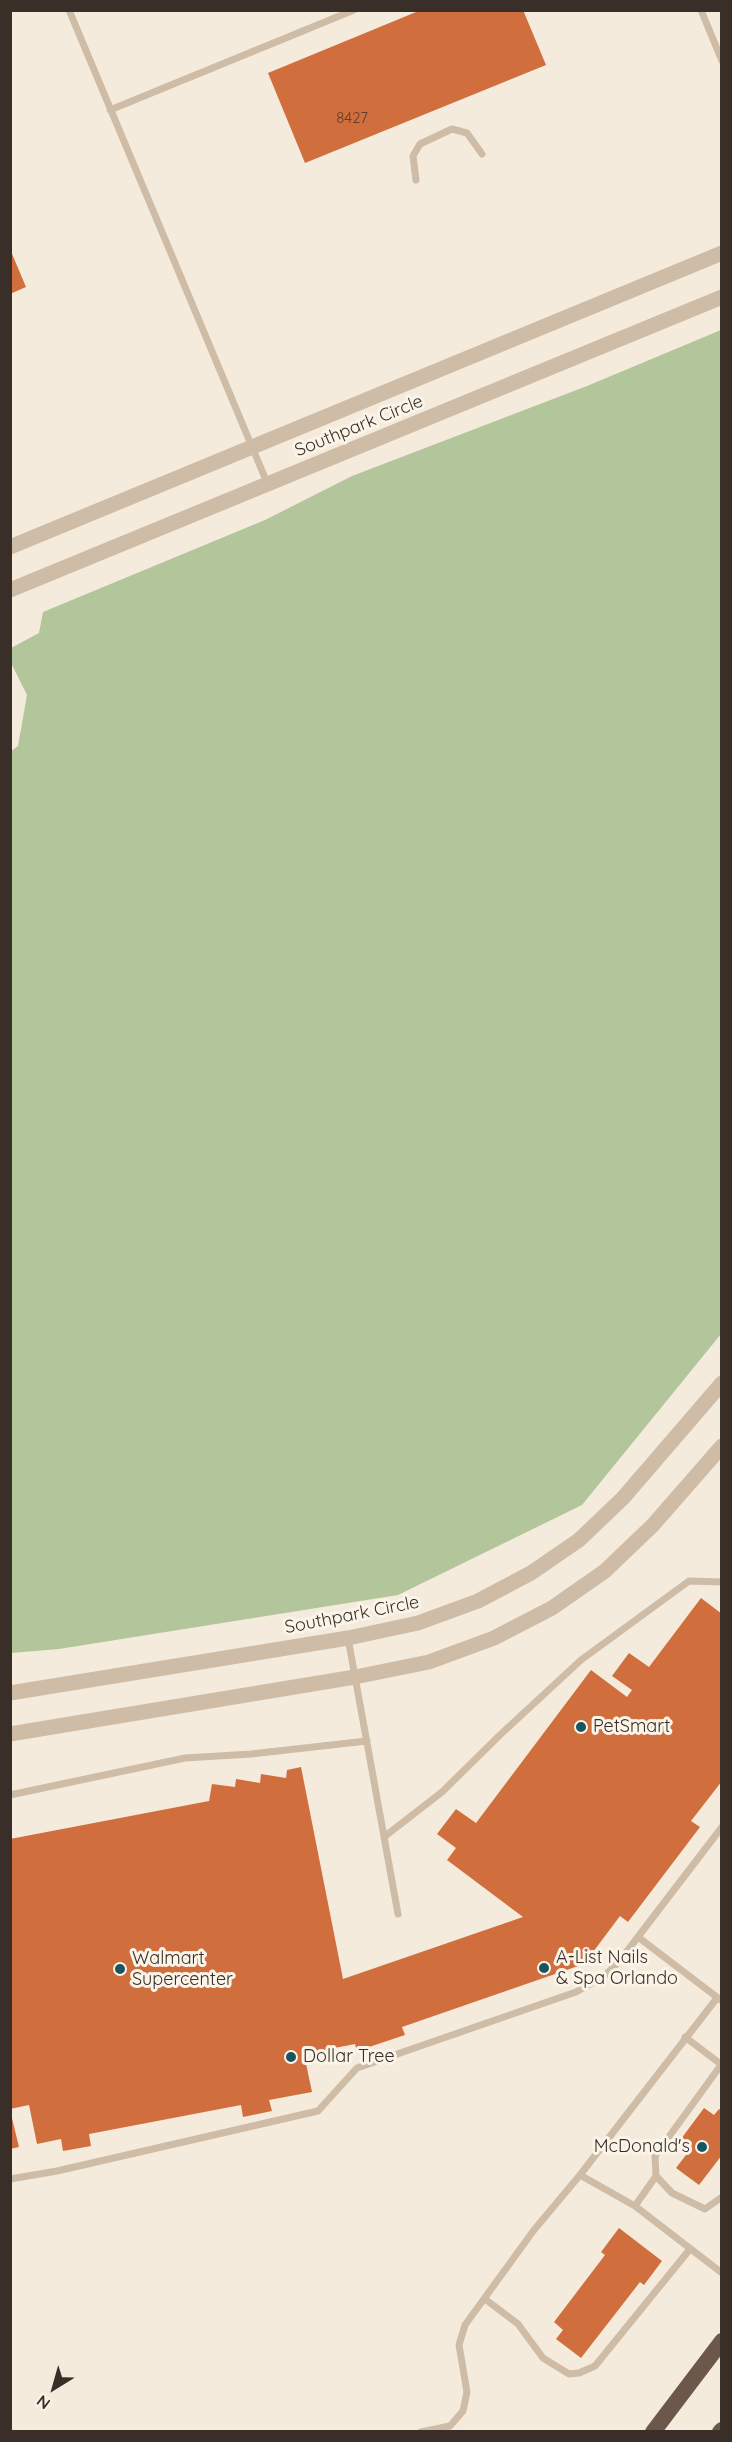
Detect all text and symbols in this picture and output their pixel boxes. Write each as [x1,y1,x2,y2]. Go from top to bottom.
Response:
house number: 8427 [336,109,368,127]
street label: Southpark Circle [292,390,426,462]
street label: Southpark Circle [283,1591,421,1639]
place label: PetSmart [593,1716,670,1738]
marker: PetSmart [574,1720,588,1734]
place label: A-List Nails & Spa Orlando [556,1947,678,1990]
place label: Walmart Supercenter [132,1948,233,1990]
marker: A-List Nails & Spa Orlando [537,1961,551,1975]
marker: Walmart Supercenter [113,1962,127,1976]
place label: Dollar Tree [303,2046,395,2068]
marker: Dollar Tree [284,2050,298,2064]
place label: McDonald's [594,2136,690,2158]
marker: McDonald's [695,2140,709,2154]
north arrow [24,2358,84,2418]
text: N [32,2391,54,2414]

